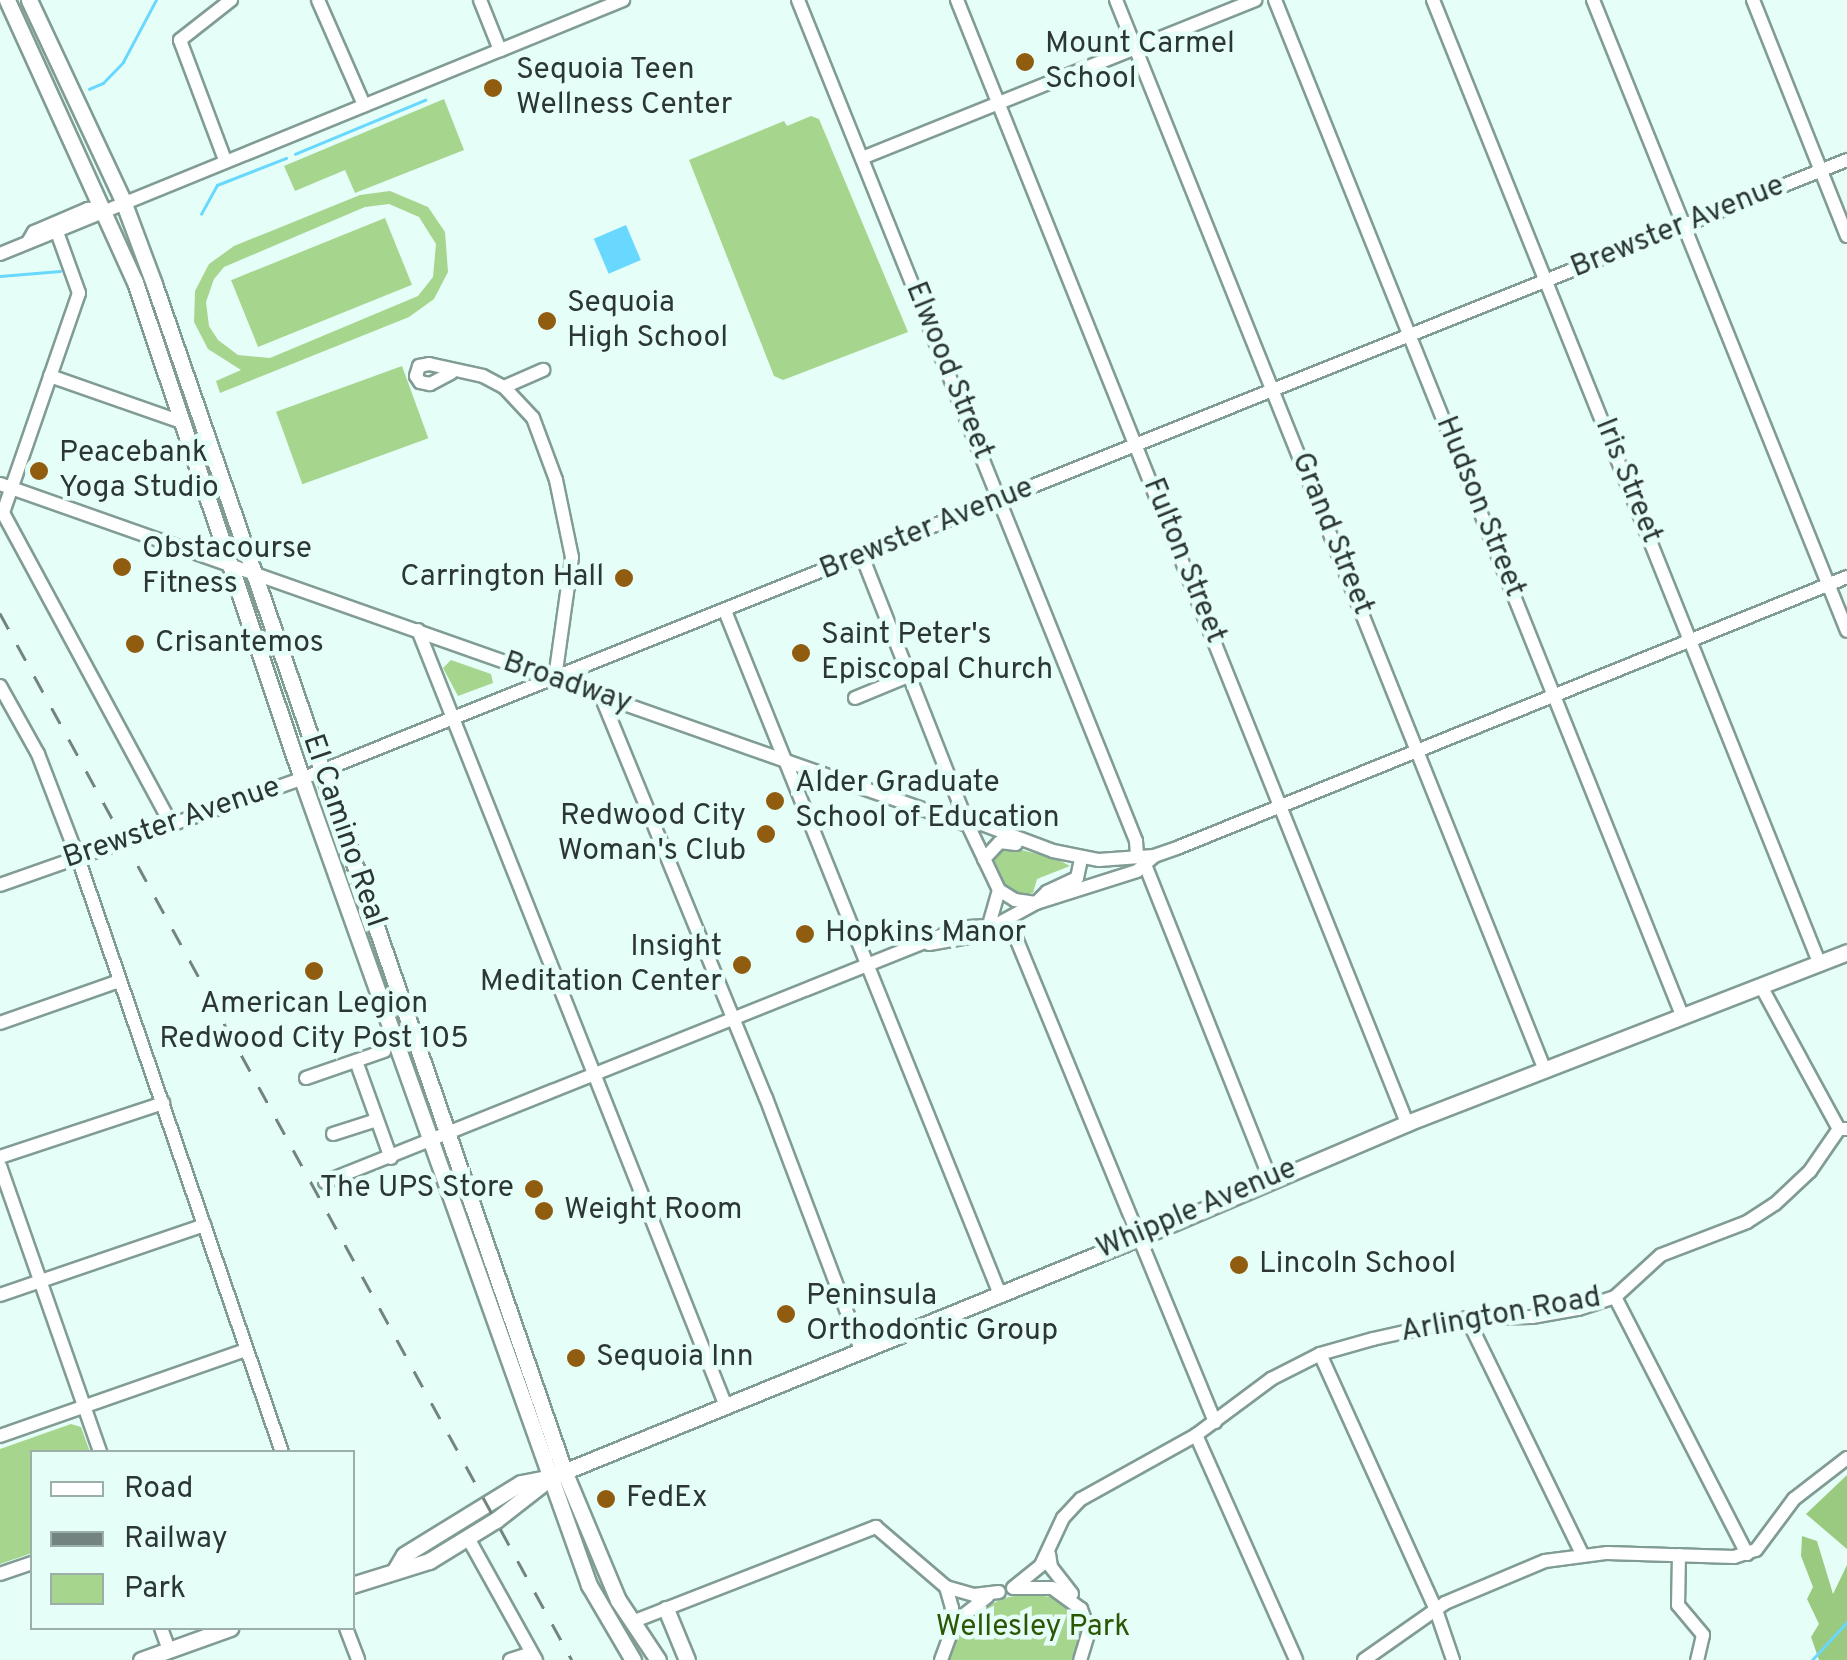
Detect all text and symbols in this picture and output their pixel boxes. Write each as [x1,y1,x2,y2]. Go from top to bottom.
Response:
place label: Mount Carmel School [1045,27,1235,98]
marker: Mount Carmel School [1014,51,1036,73]
place label: Sequoia Teen Wellness Center [516,53,732,124]
marker: Sequoia Teen Wellness Center [480,75,506,101]
street label: Brewster Avenue [1566,169,1790,287]
street label: Elwood Street [896,277,1000,465]
place label: Sequoia High School [567,286,728,356]
marker: Sequoia High School [536,310,558,332]
street label: Hudson Street [1426,411,1532,603]
street label: Iris Street [1586,413,1668,549]
place label: Peacebank Yoga Studio [59,436,219,506]
street label: Grand Street [1282,448,1380,620]
marker: Peacebank Yoga Studio [28,460,50,482]
street label: Brewster Avenue [815,471,1039,589]
street label: Fulton Street [1134,473,1232,649]
place label: Obstacourse Fitness [142,532,312,602]
marker: Obstacourse Fitness [111,556,133,578]
place label: Carrington Hall [400,560,604,596]
marker: Carrington Hall [613,567,635,589]
place label: Saint Peter's Episcopal Church [821,618,1053,688]
place label: Crisantemos [155,626,324,662]
marker: Crisantemos [124,633,146,655]
marker: Saint Peter's Episcopal Church [790,642,812,664]
street label: Broadway [498,645,636,723]
street label: El Camino Real [293,730,393,932]
place label: Alder Graduate School of Education [795,766,1060,836]
street label: Brewster Avenue [58,770,286,878]
marker: Alder Graduate School of Education [764,790,786,812]
place label: Redwood City Woman's Club [558,799,746,870]
marker: Redwood City Woman's Club [755,823,777,845]
place label: Hopkins Manor [825,916,1026,952]
marker: Hopkins Manor [794,923,816,945]
place label: Insight Meditation Center [480,930,722,1000]
marker: Insight Meditation Center [731,954,753,976]
marker: American Legion Redwood City Post 105 [303,960,325,982]
place label: American Legion Redwood City Post 105 [159,987,469,1058]
street label: Whipple Avenue [1091,1151,1303,1269]
place label: The UPS Store [320,1171,514,1207]
marker: The UPS Store [523,1178,545,1200]
place label: Weight Room [564,1193,742,1229]
marker: Weight Room [533,1200,555,1222]
place label: Lincoln School [1259,1247,1456,1283]
marker: Lincoln School [1228,1254,1250,1276]
place label: Peninsula Orthodontic Group [806,1279,1058,1350]
street label: Arlington Road [1398,1281,1604,1351]
marker: Peninsula Orthodontic Group [775,1303,797,1325]
place label: Sequoia Inn [596,1340,754,1376]
marker: Sequoia Inn [565,1347,587,1369]
legend [30,1450,355,1630]
text: Road [124,1471,193,1508]
place label: FedEx [626,1481,707,1517]
marker: FedEx [595,1488,617,1510]
text: Railway [124,1521,228,1558]
text: Park [124,1571,186,1608]
park label: Wellesley Park [936,1610,1130,1646]

